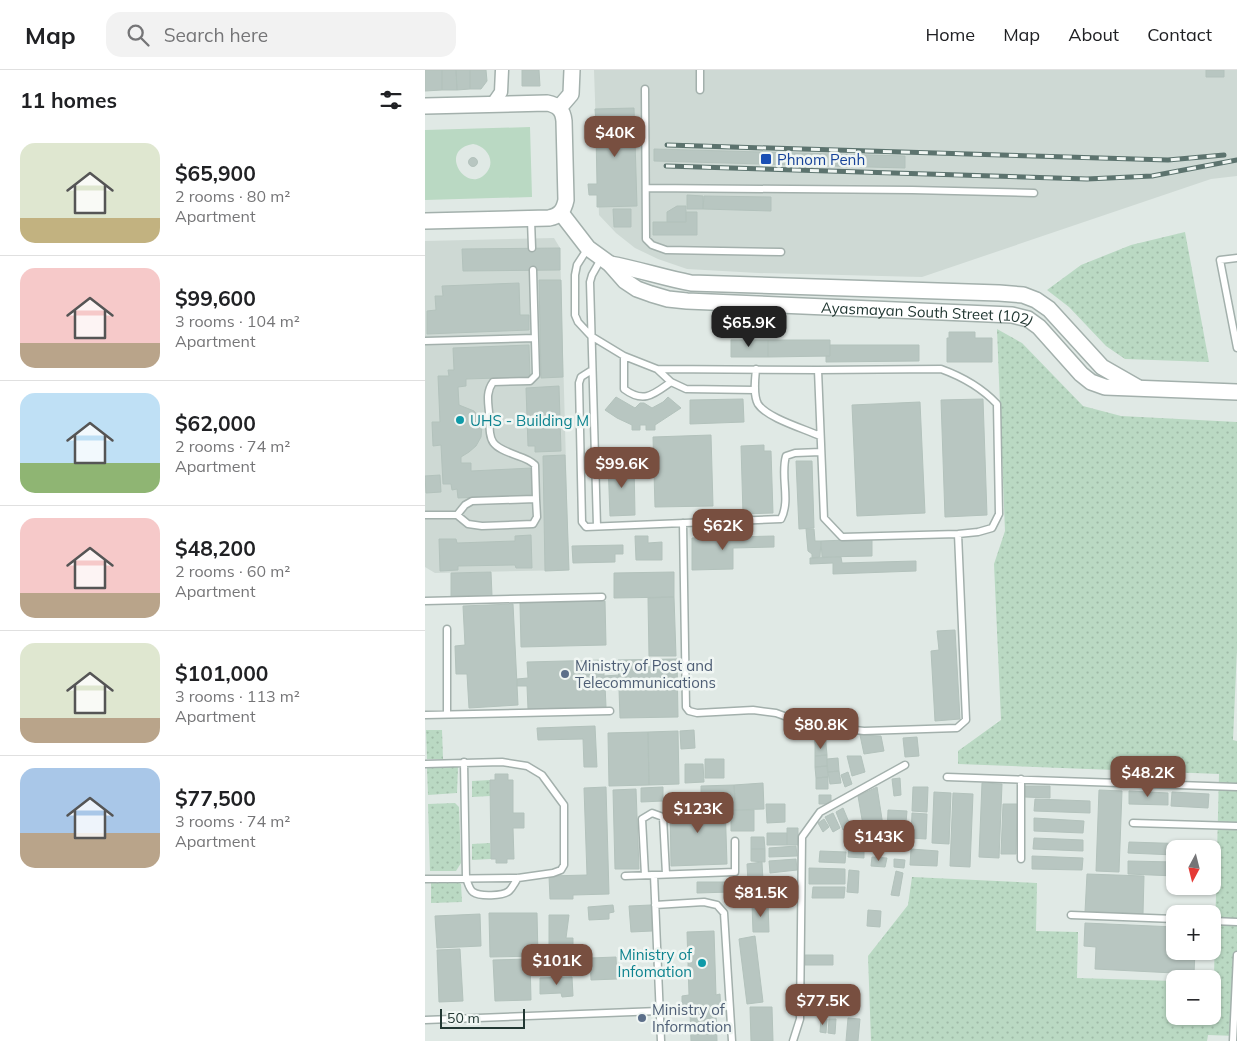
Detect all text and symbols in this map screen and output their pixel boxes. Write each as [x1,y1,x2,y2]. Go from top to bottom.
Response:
search box [106,12,456,57]
text: Map [25,20,76,50]
icon: search [124,21,152,49]
text: Search here [164,23,268,47]
text: Home [925,23,975,46]
text: Map [1003,23,1040,46]
text: About [1068,23,1119,46]
text: Contact [1147,23,1212,46]
icon: filters [377,86,405,114]
text: 11 homes [20,87,117,113]
pin: $40K [585,116,645,158]
text: $40K [595,122,635,142]
place label: Phnom Penh [777,150,865,169]
marker: Phnom Penh [759,152,773,166]
text: $65,900 [175,160,256,186]
icon: home [60,163,120,223]
text: 2 rooms · 80 m² [175,186,290,206]
text: Apartment [175,206,256,226]
text: $99,600 [175,285,256,311]
icon: home [60,288,120,348]
street label: Ayasmayan South Street (102) [821,297,1038,330]
pin: $65.9K [708,306,790,348]
text: 3 rooms · 104 m² [175,311,300,331]
text: $65.9K [722,312,776,332]
text: Apartment [175,331,256,351]
text: $62,000 [175,410,256,436]
place label: UHS - Building M [470,411,589,430]
icon: home [60,413,120,473]
marker: UHS - Building M [454,414,466,426]
text: 2 rooms · 74 m² [175,436,290,456]
pin: $99.6K [581,446,663,489]
text: $99.6K [595,453,649,473]
text: Apartment [175,456,256,476]
pin: $62K [693,508,753,551]
text: $62K [703,515,743,535]
text: $48,200 [175,535,256,561]
icon: home [60,538,120,598]
text: 2 rooms · 60 m² [175,561,290,581]
text: Apartment [175,581,256,601]
place label: Ministry of Post and Telecommunications [575,656,716,692]
text: $101,000 [175,660,268,686]
icon: home [60,663,120,723]
marker: Ministry of Post and Telecommunications [559,668,571,680]
text: 3 rooms · 113 m² [175,686,300,706]
text: Apartment [175,706,256,726]
pin: $80.8K [780,708,862,750]
text: $80.8K [794,714,848,734]
pin: $48.2K [1107,756,1189,798]
text: $48.2K [1121,762,1175,782]
text: $77,500 [175,785,256,811]
icon: home [60,788,120,848]
pin: $123K [663,792,733,834]
text: $123K [673,798,723,818]
text: 3 rooms · 74 m² [175,811,290,831]
pin: $143K [844,820,914,862]
text: $143K [854,826,904,846]
text: Apartment [175,831,256,851]
north arrow [1166,840,1221,895]
map controls [1166,840,1221,1025]
pin: $81.5K [720,876,802,918]
text: $81.5K [734,882,788,902]
button: + [1166,905,1221,960]
pin: $101K [522,944,592,986]
place label: Ministry of Infomation [618,945,693,981]
text: $101K [532,950,582,970]
marker: Ministry of Infomation [696,957,708,969]
button: − [1166,970,1221,1025]
pin: $77.5K [782,984,864,1026]
text: $77.5K [796,990,850,1010]
place label: Ministry of Information [652,1000,732,1036]
scale bar [440,1006,525,1029]
text: 50 m [447,1009,480,1027]
marker: Ministry of Information [636,1012,648,1024]

